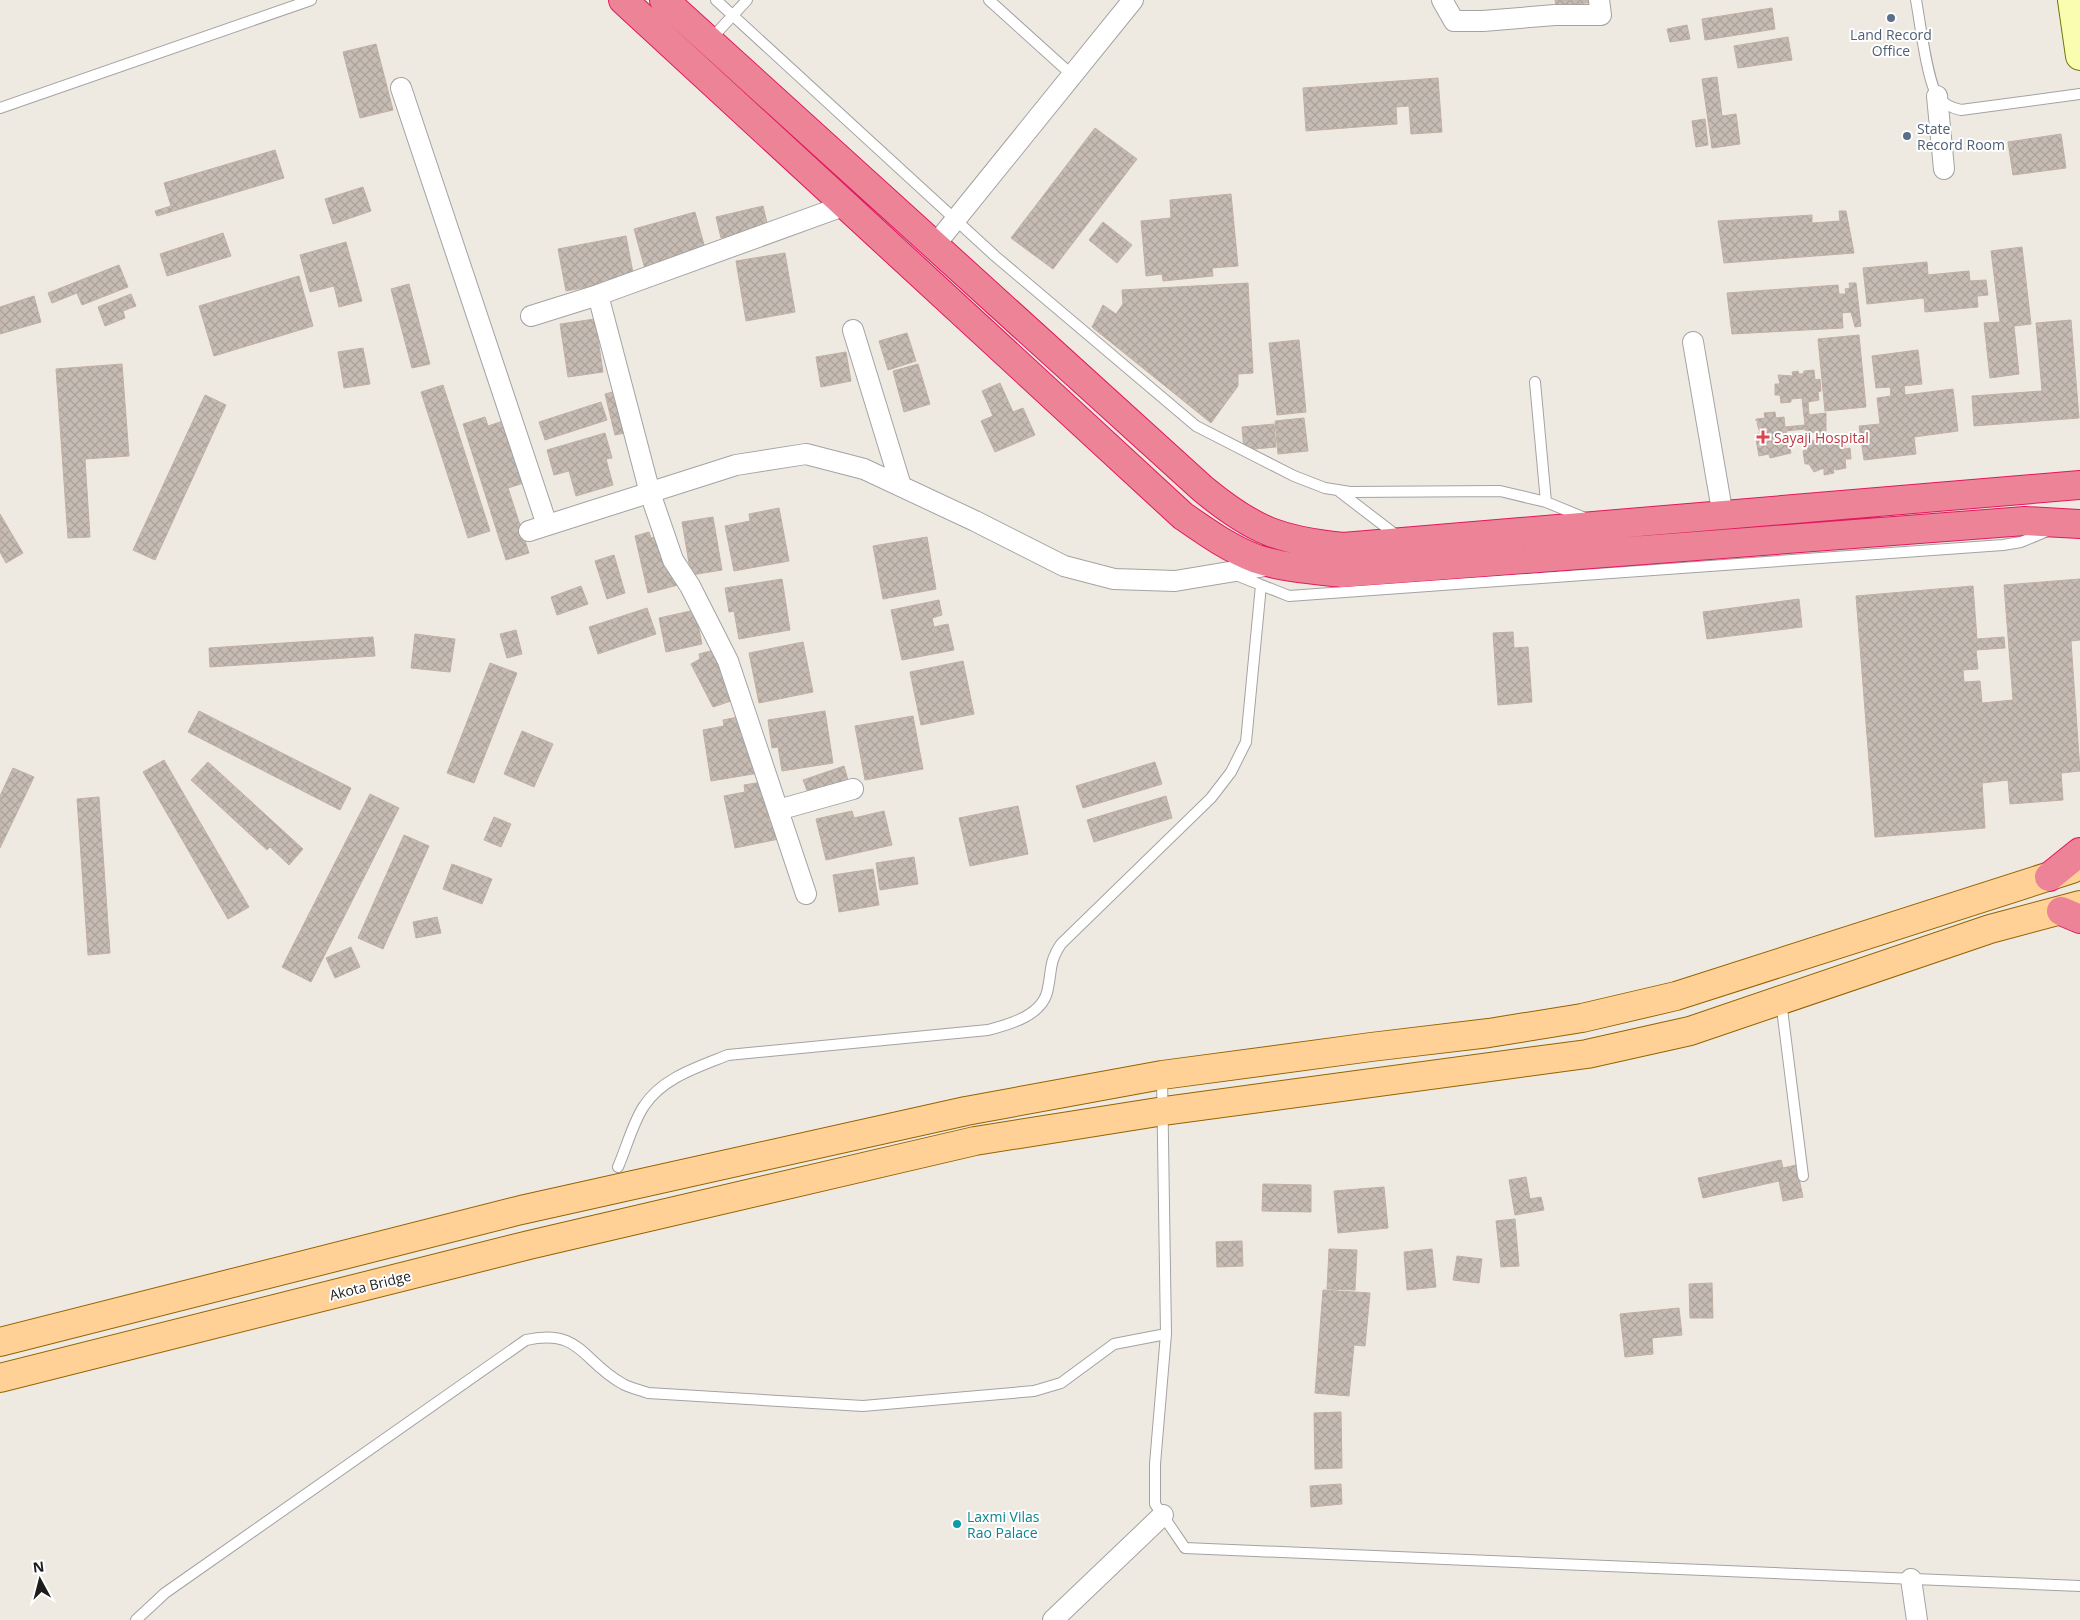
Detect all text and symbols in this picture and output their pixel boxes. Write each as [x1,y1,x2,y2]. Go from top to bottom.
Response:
marker: Land Record Office [1885,12,1897,24]
place label: Land Record Office [1850,25,1932,60]
place label: State Record Room [1917,119,2005,154]
marker: State Record Room [1901,130,1913,142]
place label: Sayaji Hospital [1774,428,1869,447]
marker: Sayaji Hospital [1756,430,1770,444]
street label: Akota Bridge [327,1266,413,1304]
place label: Laxmi Vilas Rao Palace [967,1507,1040,1542]
marker: Laxmi Vilas Rao Palace [951,1518,963,1530]
north arrow [15,1555,65,1605]
text: N [32,1556,45,1577]

